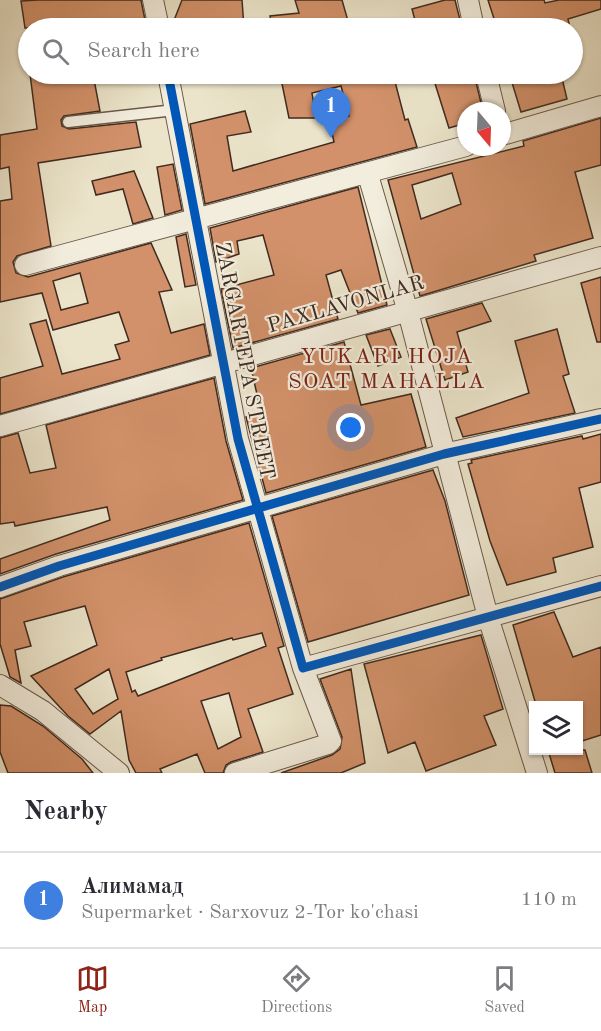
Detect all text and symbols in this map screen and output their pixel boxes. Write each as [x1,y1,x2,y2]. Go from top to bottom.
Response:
search box [18,18,583,84]
icon: search [39,35,72,68]
text: Search here [87,40,200,62]
pin: 1 [312,88,350,138]
north arrow [457,102,511,156]
street label: ZARGARTEPA STREET [211,240,277,482]
street label: PAXLAVONLAR [265,273,427,337]
district label: YUKARI HOJA SOAT MAHALLA [288,346,486,393]
your location [336,413,365,442]
map controls [529,701,583,755]
button: layers [529,701,583,755]
text: Nearby [24,799,108,825]
text: Алимамад [81,876,184,898]
text: 1 [38,890,49,910]
text: 110 m [521,890,577,910]
text: Supermarket · Sarxovuz 2-Tor ko'chasi [81,903,419,923]
tab: Map [76,962,109,1018]
tab: Directions [261,962,332,1018]
tab: Saved [484,962,525,1018]

